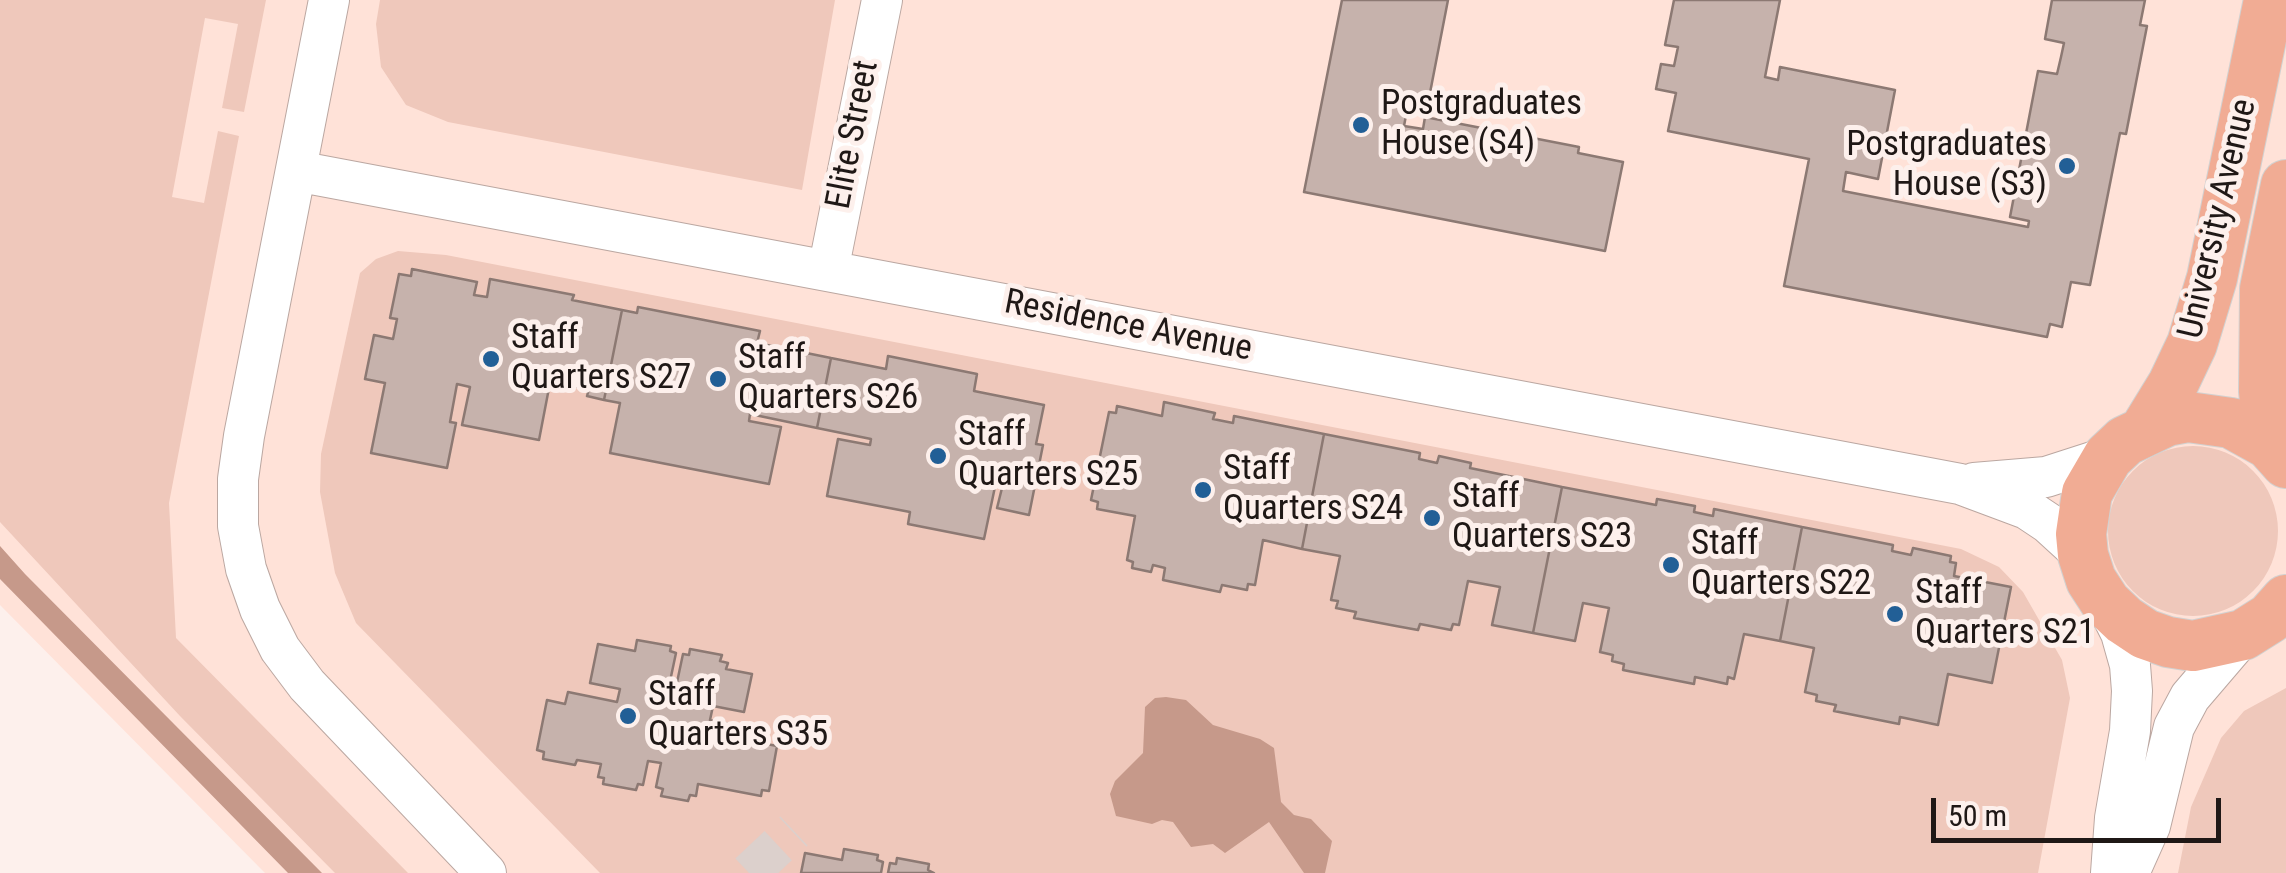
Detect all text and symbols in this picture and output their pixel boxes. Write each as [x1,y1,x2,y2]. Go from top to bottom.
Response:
street label: Elite Street [819,57,889,213]
place label: Postgraduates House (S4) [1381,84,1582,166]
street label: University Avenue [2171,95,2267,343]
marker: Postgraduates House (S4) [1350,114,1372,136]
place label: Postgraduates House (S3) [1846,125,2047,207]
marker: Postgraduates House (S3) [2056,155,2078,177]
street label: Residence Avenue [1001,282,1255,372]
place label: Staff Quarters S27 [511,318,691,400]
place label: Staff Quarters S26 [738,338,918,420]
marker: Staff Quarters S27 [480,348,502,370]
marker: Staff Quarters S26 [707,368,729,390]
place label: Staff Quarters S25 [958,415,1138,497]
marker: Staff Quarters S25 [927,445,949,467]
place label: Staff Quarters S24 [1223,449,1403,531]
place label: Staff Quarters S23 [1452,477,1632,559]
marker: Staff Quarters S24 [1192,479,1214,501]
marker: Staff Quarters S23 [1421,507,1443,529]
place label: Staff Quarters S22 [1691,524,1871,606]
marker: Staff Quarters S22 [1660,554,1682,576]
place label: Staff Quarters S21 [1915,573,2095,655]
marker: Staff Quarters S21 [1884,603,1906,625]
place label: Staff Quarters S35 [648,675,828,757]
marker: Staff Quarters S35 [617,705,639,727]
scale bar [1936,778,2226,840]
text: 50 m [1948,798,2007,833]

